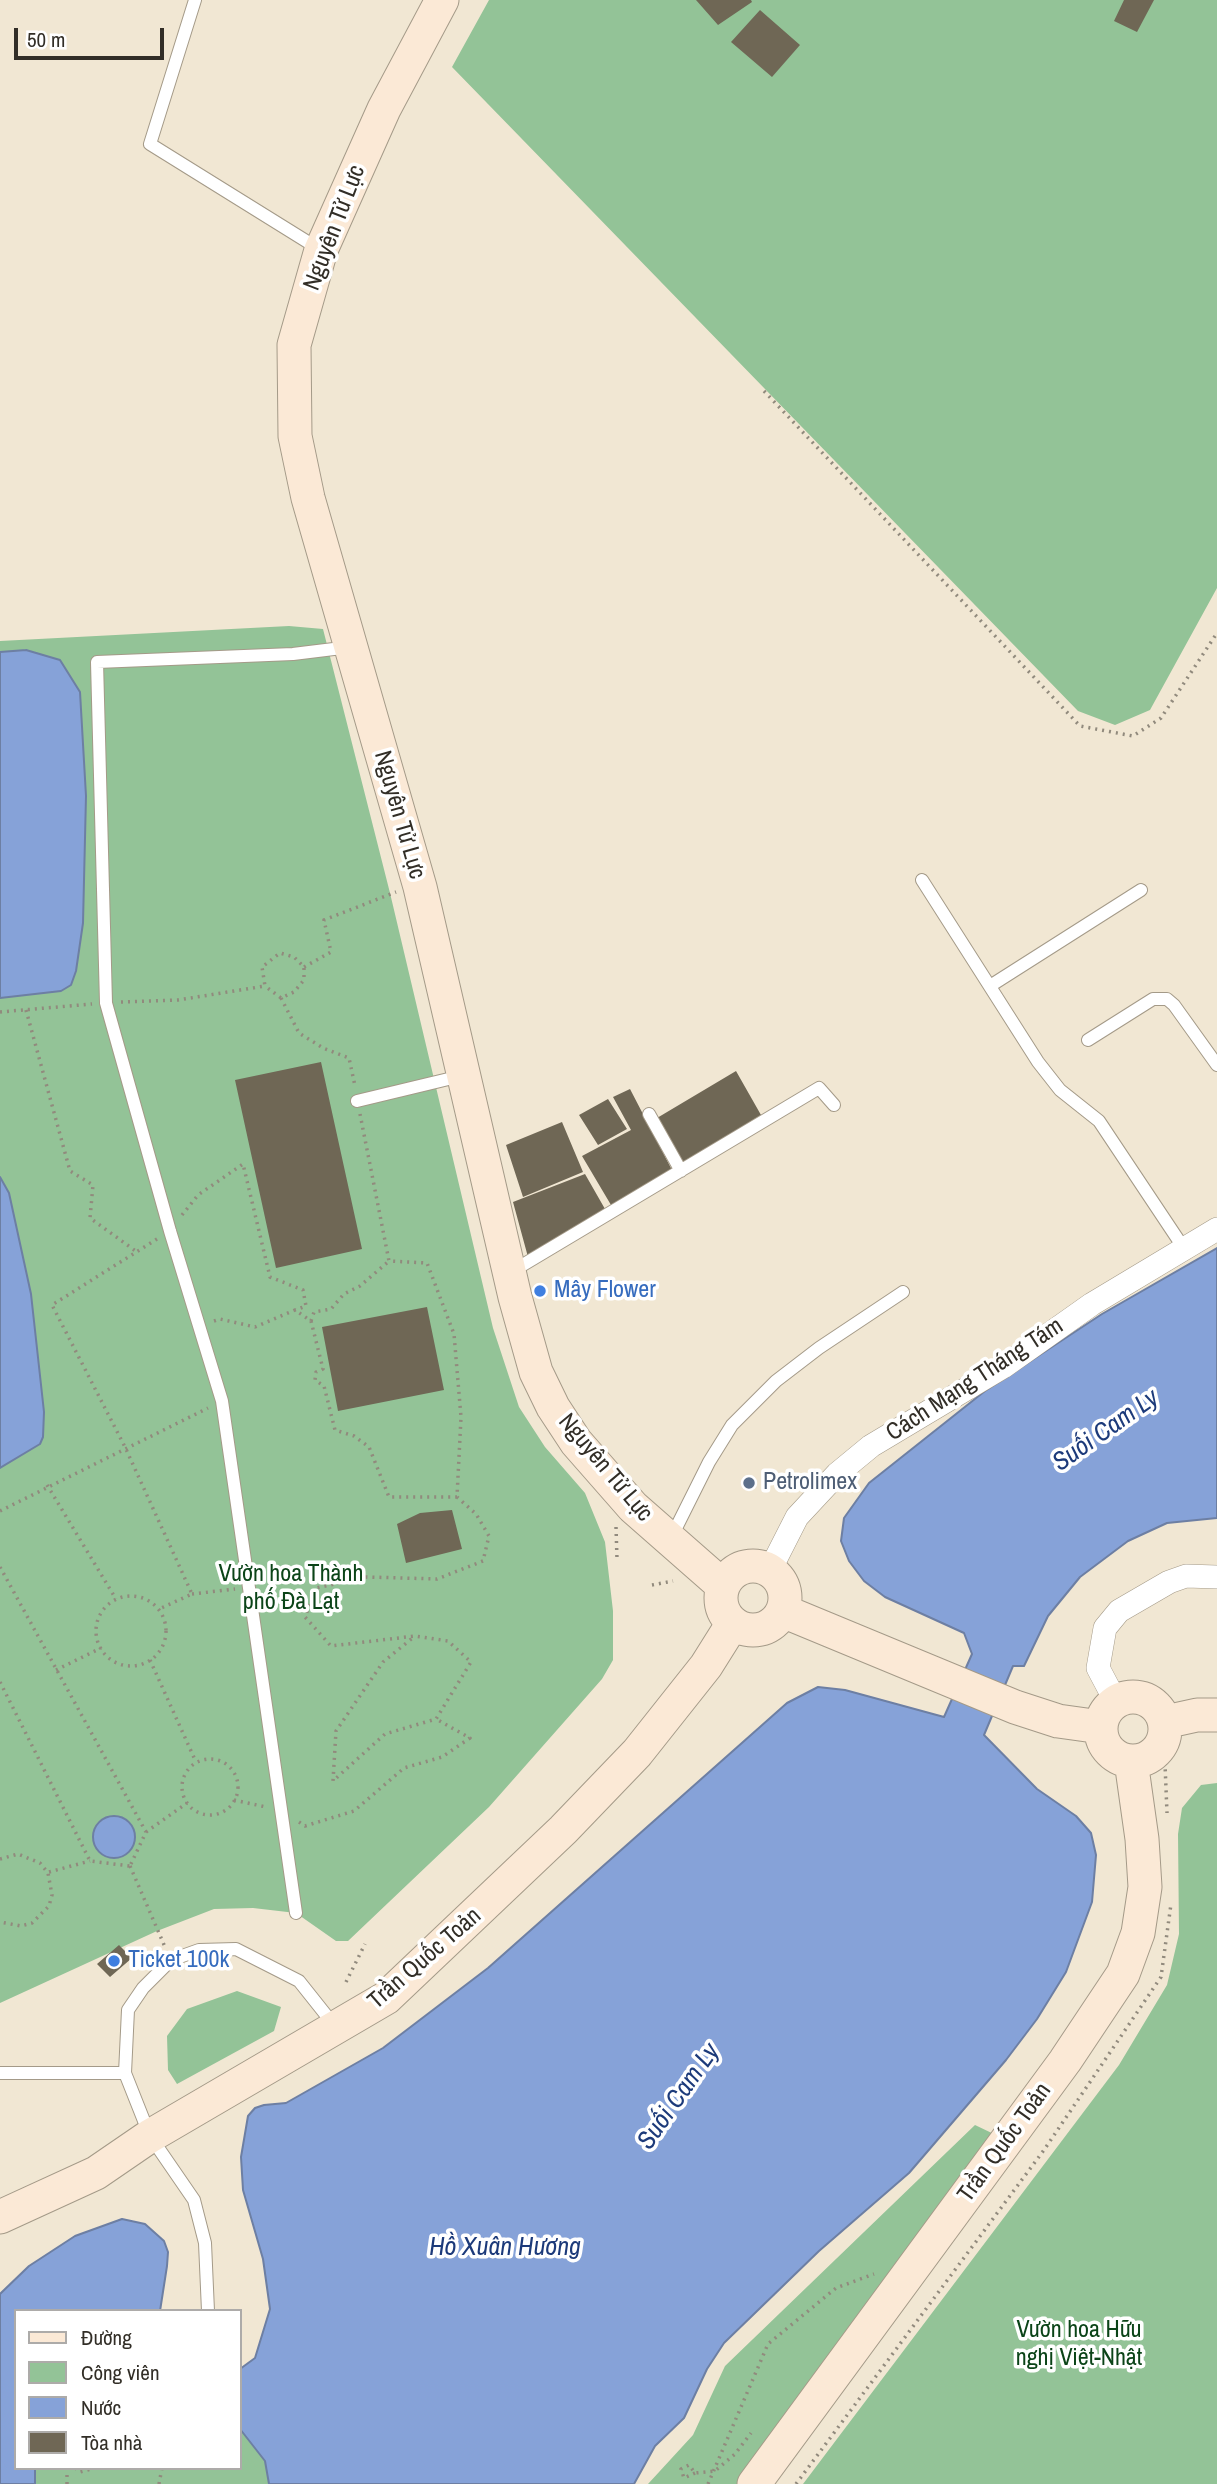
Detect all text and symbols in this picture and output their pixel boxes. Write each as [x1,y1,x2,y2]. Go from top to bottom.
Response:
scale bar [18,14,168,58]
text: 50 m [27,25,65,54]
street label: Nguyên Tử Lực [298,161,372,295]
street label: Nguyên Tử Lực [367,748,431,882]
place label: Mây Flower [554,1277,656,1305]
marker: Mây Flower [532,1283,548,1299]
street label: Cách Mạng Tháng Tám [881,1312,1069,1448]
water label: Suối Cam Ly [1047,1383,1165,1479]
street label: Nguyên Tử Lực [552,1408,658,1528]
place label: Petrolimex [763,1469,857,1497]
marker: Petrolimex [741,1475,757,1491]
park label: Vườn hoa Thành phố Đà Lạt [219,1561,363,1617]
street label: Trần Quốc Toản [363,1902,487,2016]
place label: Ticket 100k [128,1947,229,1975]
marker: Ticket 100k [106,1953,122,1969]
water label: Suối Cam Ly [631,2038,727,2156]
street label: Trần Quốc Toản [952,2078,1058,2208]
water label: Hồ Xuân Hương [429,2232,581,2264]
legend [14,2309,242,2470]
park label: Vườn hoa Hữu nghị Việt-Nhật [1016,2317,1142,2373]
text: Đường [81,2323,132,2352]
text: Công viên [81,2358,160,2387]
text: Nước [81,2393,121,2422]
text: Tòa nhà [81,2428,142,2457]

